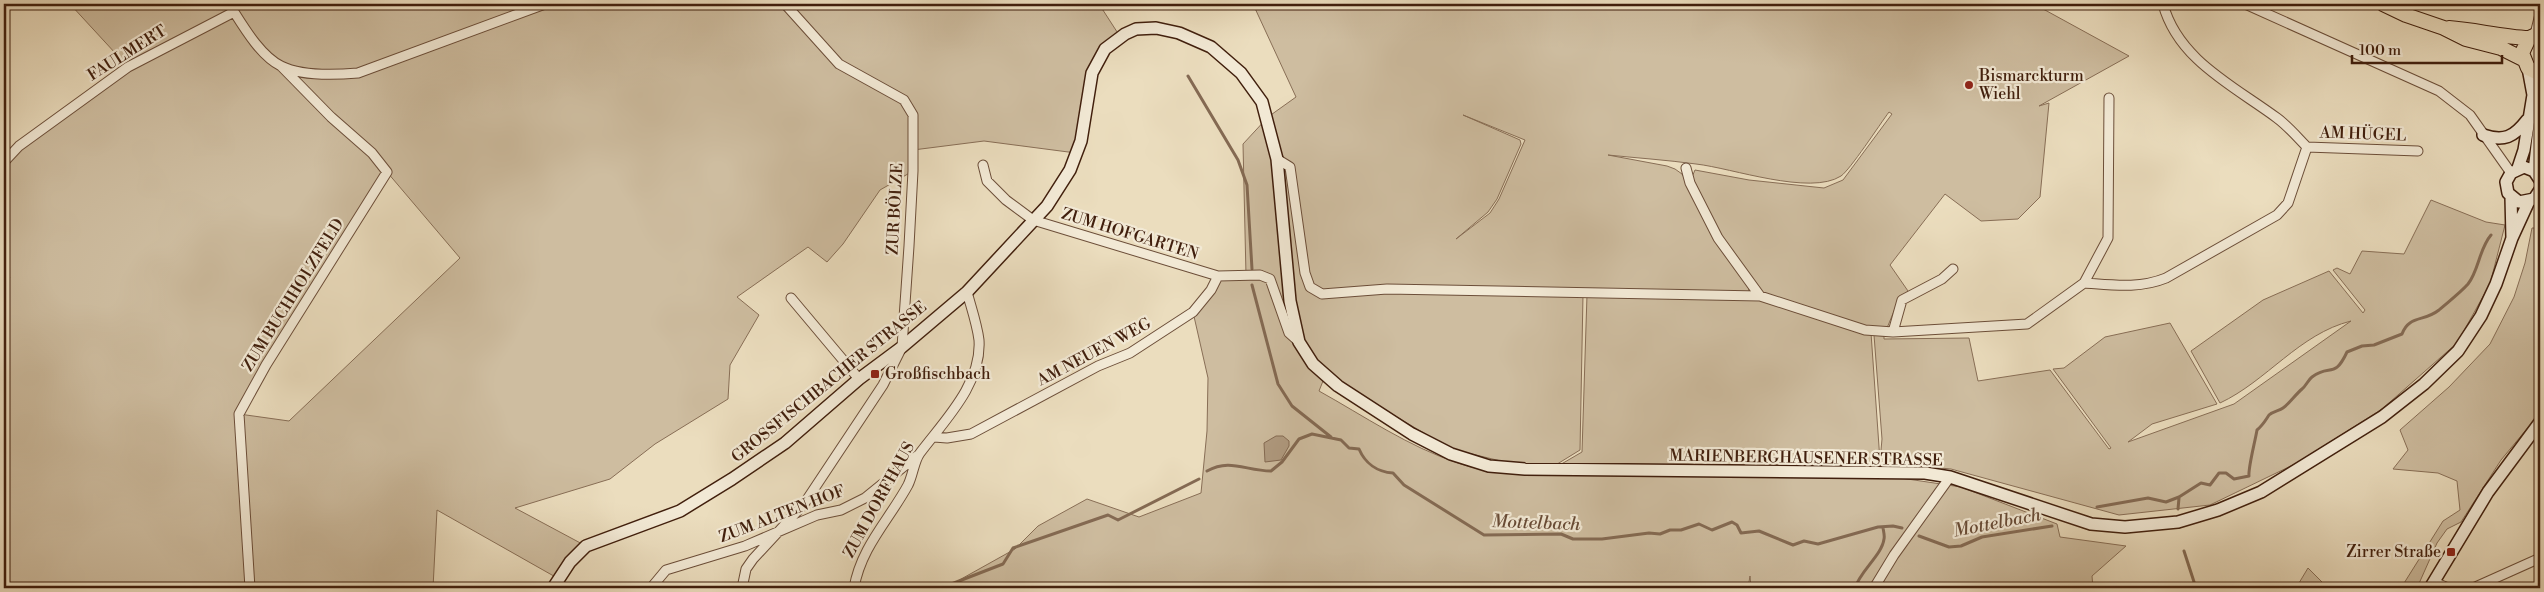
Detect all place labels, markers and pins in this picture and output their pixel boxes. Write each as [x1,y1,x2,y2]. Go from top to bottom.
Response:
place label: Bismarckturm Wiehl [1978,66,2084,104]
marker: Bismarckturm Wiehl [1963,79,1975,91]
place label: Großfischbach [885,364,991,384]
marker: Großfischbach [869,368,881,380]
place label: Zirrer Straße [2346,542,2441,562]
marker: Zirrer Straße [2445,546,2457,558]

